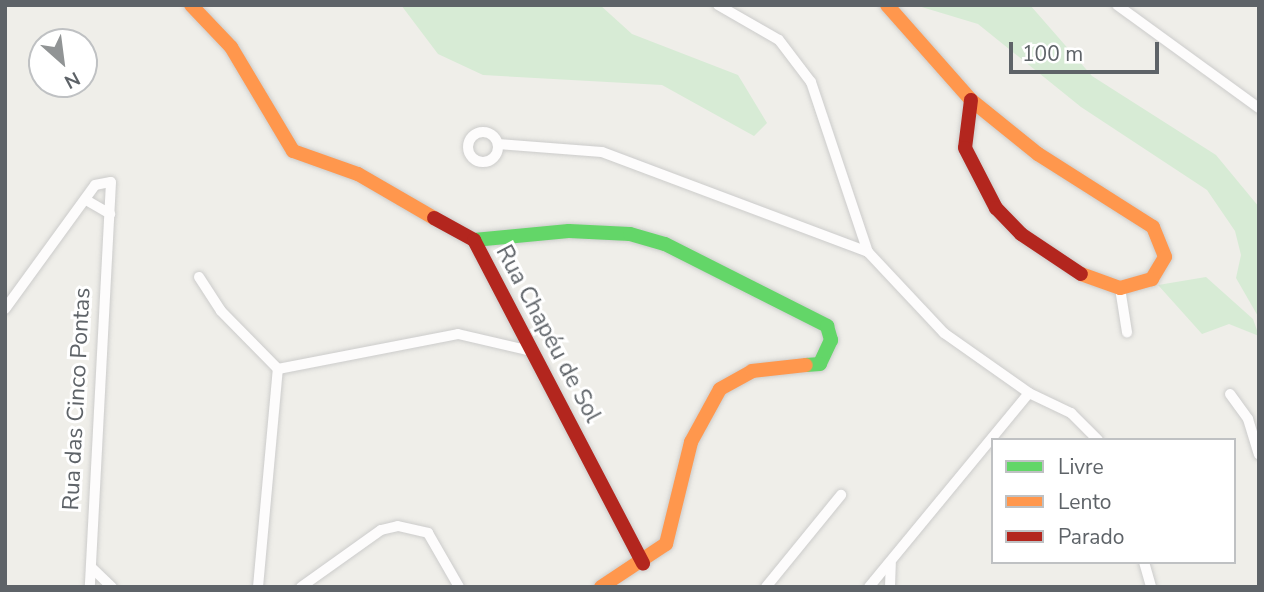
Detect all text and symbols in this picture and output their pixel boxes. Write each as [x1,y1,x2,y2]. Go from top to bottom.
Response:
north arrow [28,28,98,98]
scale bar [1012,28,1162,72]
text: 100 m [1022,40,1083,68]
text: N [60,65,84,95]
street label: Rua Chapéu de Sol [490,241,606,427]
street label: Rua das Cinco Pontas [57,287,97,511]
legend [991,438,1236,564]
text: Livre [1058,453,1104,481]
text: Lento [1058,488,1111,516]
text: Parado [1058,523,1124,551]

